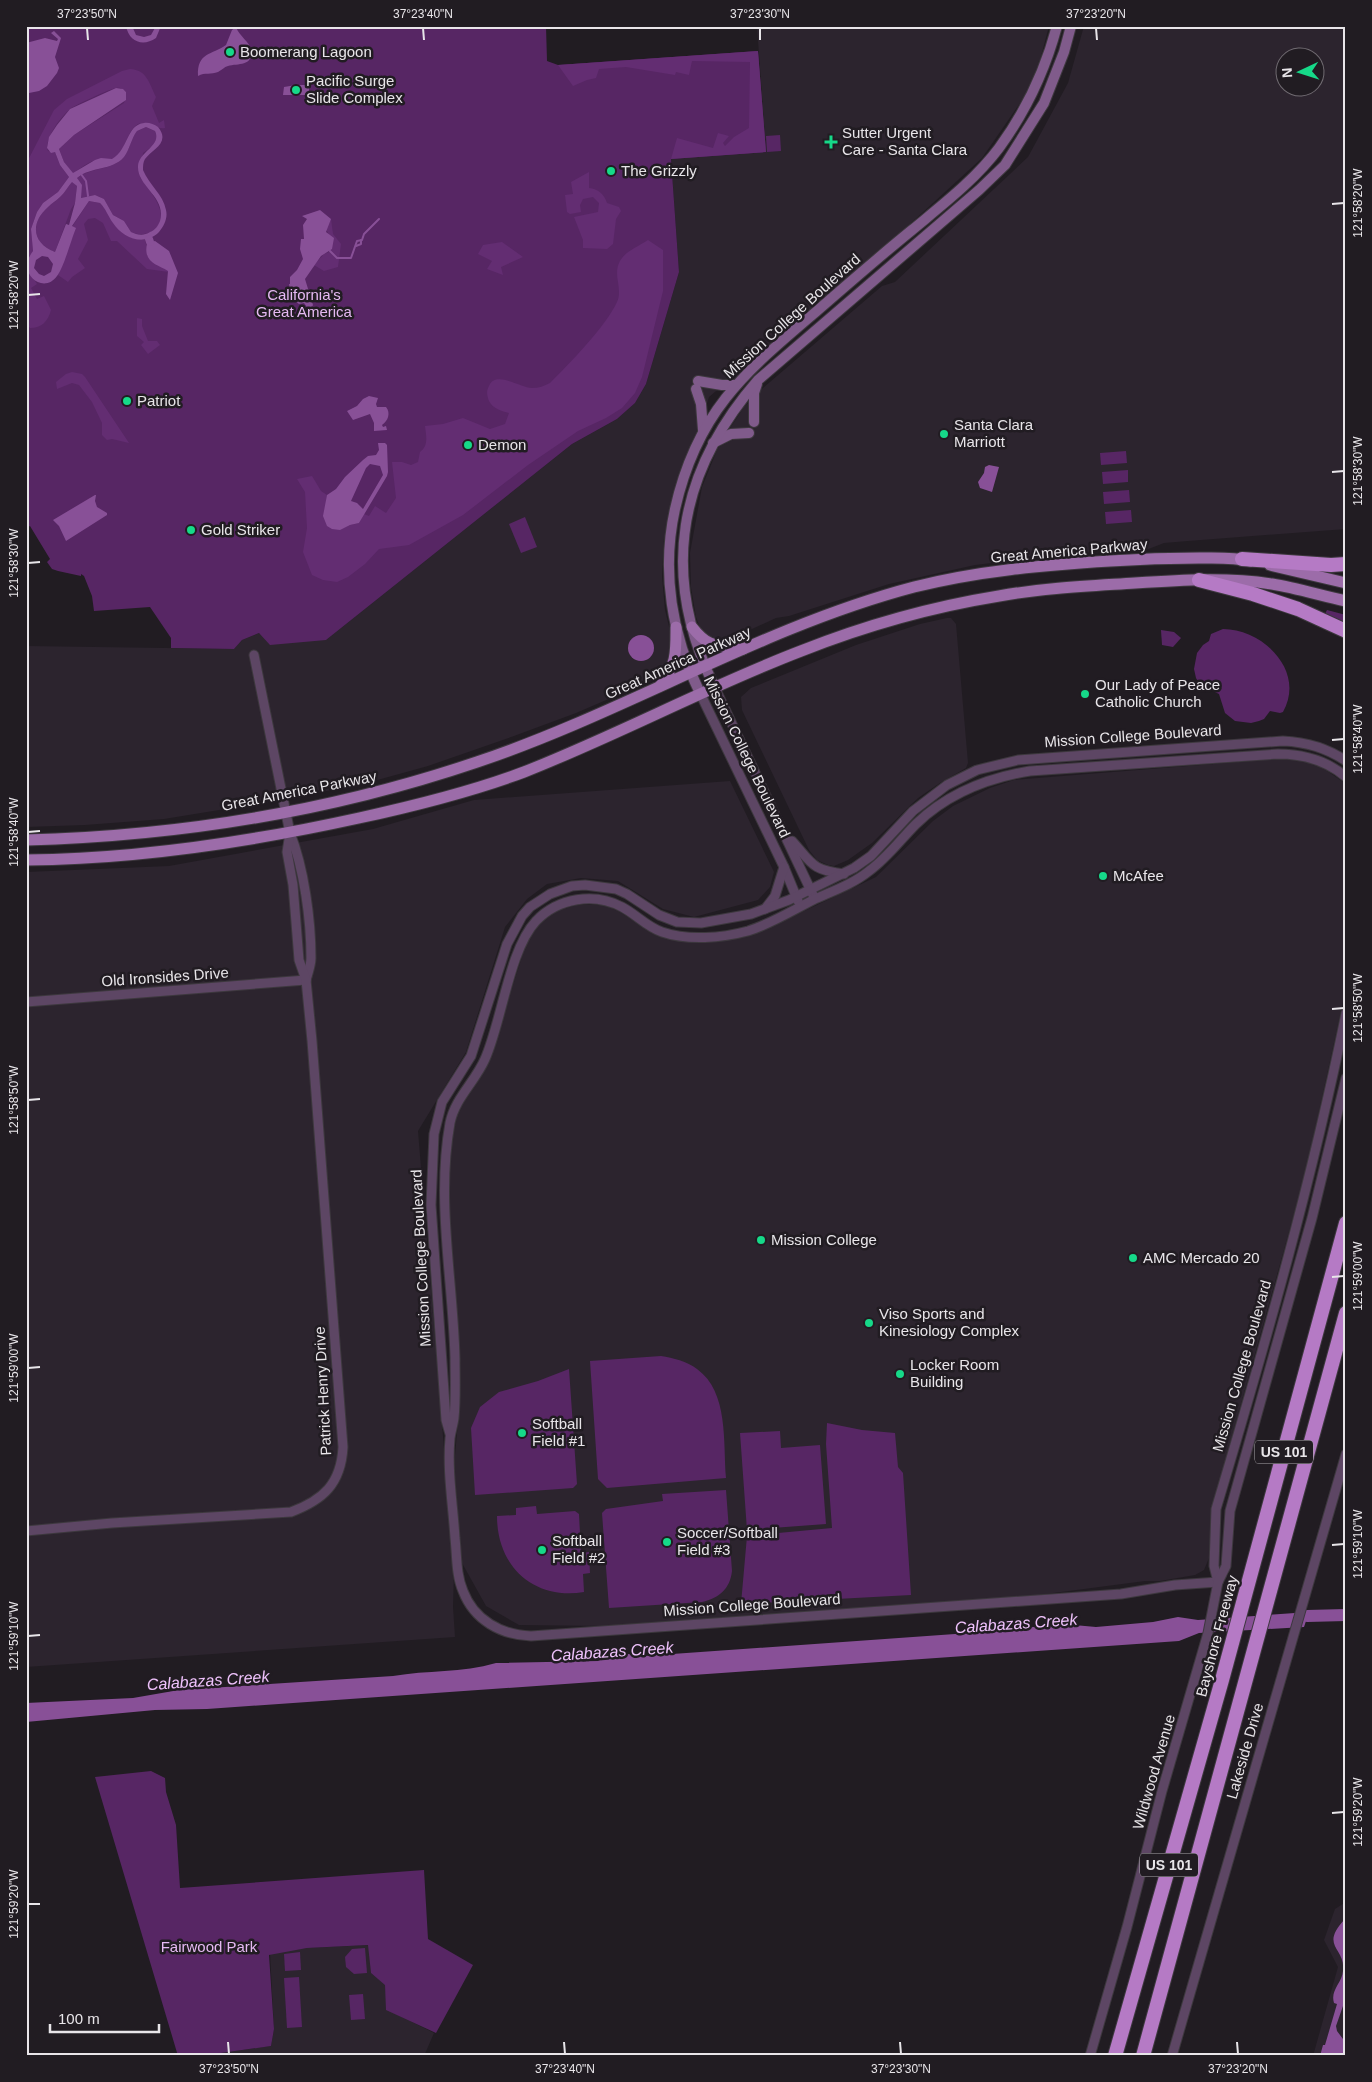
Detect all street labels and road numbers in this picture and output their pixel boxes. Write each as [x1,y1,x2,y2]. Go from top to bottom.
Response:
street label: Mission College Boulevard [720,250,863,381]
street label: Great America Parkway [990,535,1149,566]
street label: Great America Parkway [602,623,754,702]
street label: Mission College Boulevard [701,673,794,840]
street label: Mission College Boulevard [1044,721,1222,750]
street label: Great America Parkway [220,767,378,814]
street label: Old Ironsides Drive [101,964,229,989]
street label: Mission College Boulevard [407,1169,434,1347]
street label: Mission College Boulevard [1209,1278,1274,1454]
street label: Patrick Henry Drive [311,1326,334,1456]
road number: US 101 [1255,1440,1313,1464]
street label: Bayshore Freeway [1192,1573,1241,1698]
street label: Mission College Boulevard [663,1590,841,1619]
street label: Lakeside Drive [1223,1701,1266,1801]
street label: Wildwood Avenue [1129,1712,1178,1831]
road number: US 101 [1140,1854,1198,1876]

